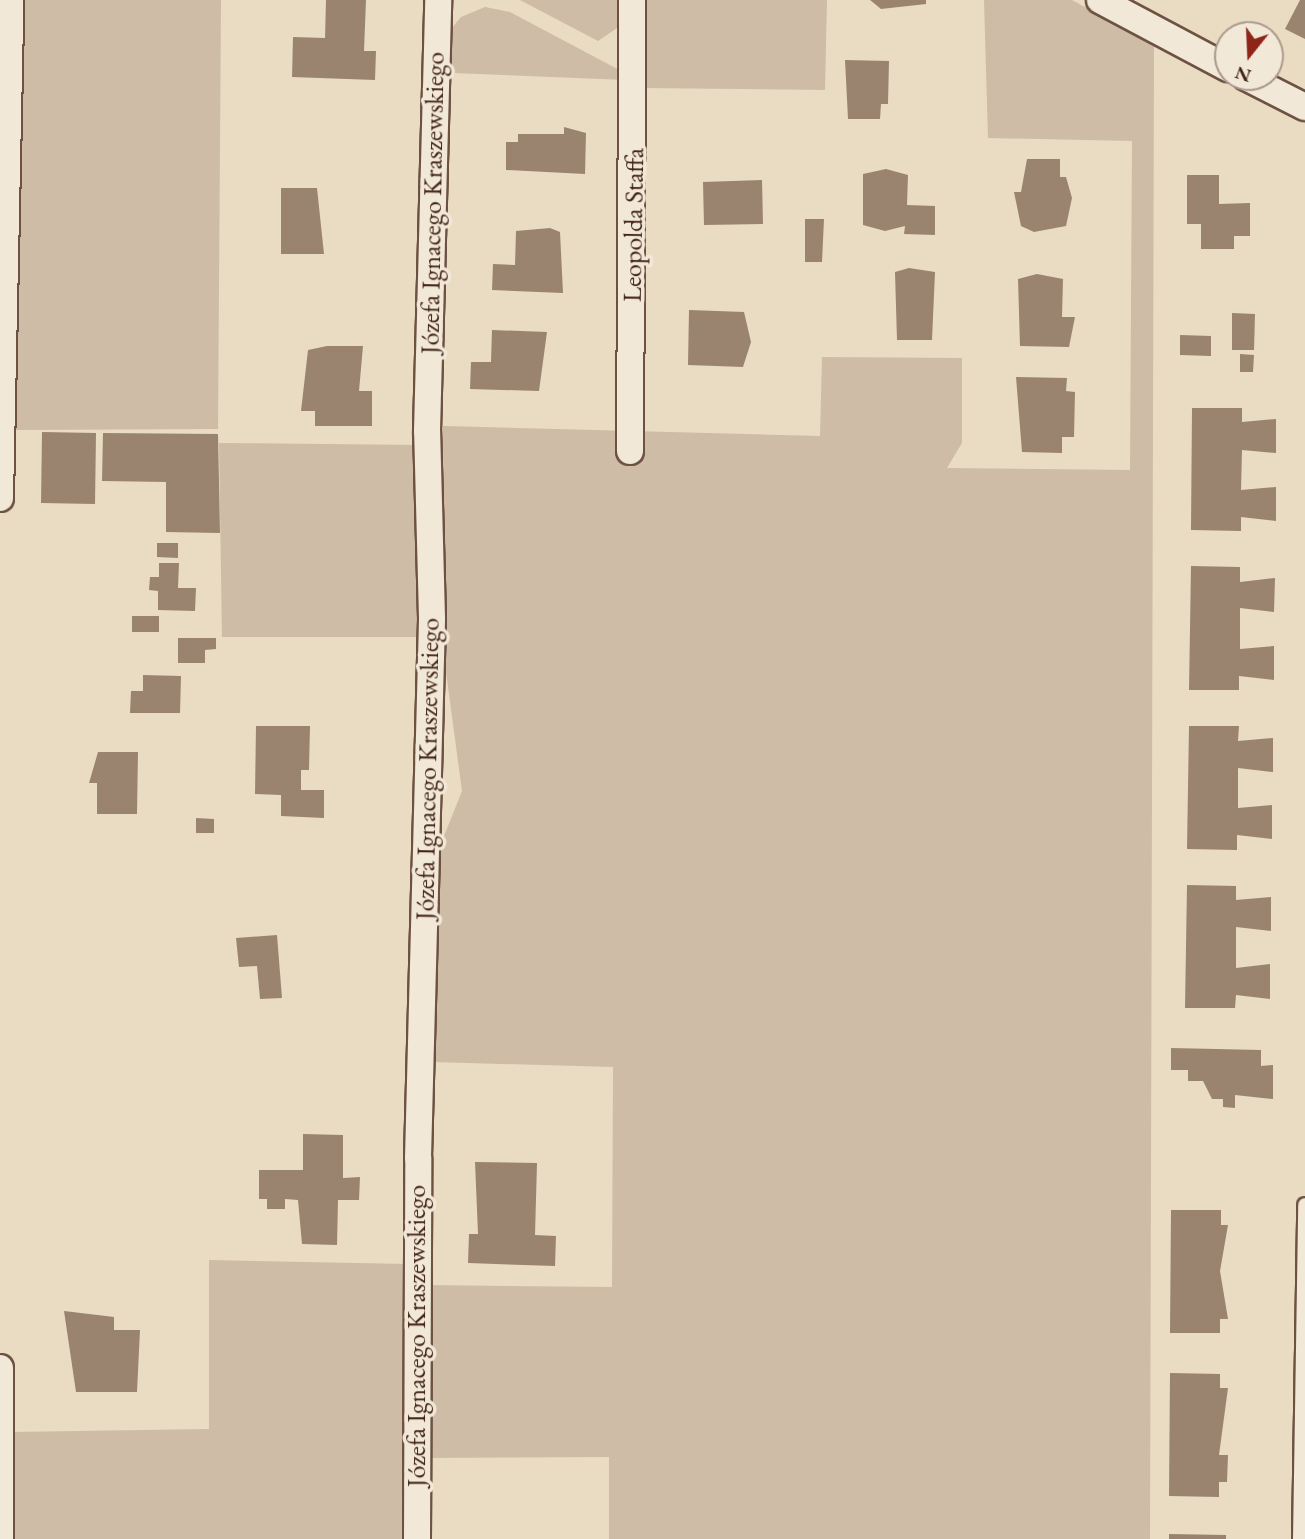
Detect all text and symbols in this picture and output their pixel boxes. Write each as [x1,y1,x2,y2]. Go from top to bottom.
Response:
north arrow [1214,21,1284,91]
street label: Józefa Ignacego Kraszewskiego [415,52,451,354]
text: N [1232,60,1254,89]
street label: Leopolda Staffa [617,148,651,302]
street label: Józefa Ignacego Kraszewskiego [410,618,446,920]
street label: Józefa Ignacego Kraszewskiego [401,1185,433,1487]

